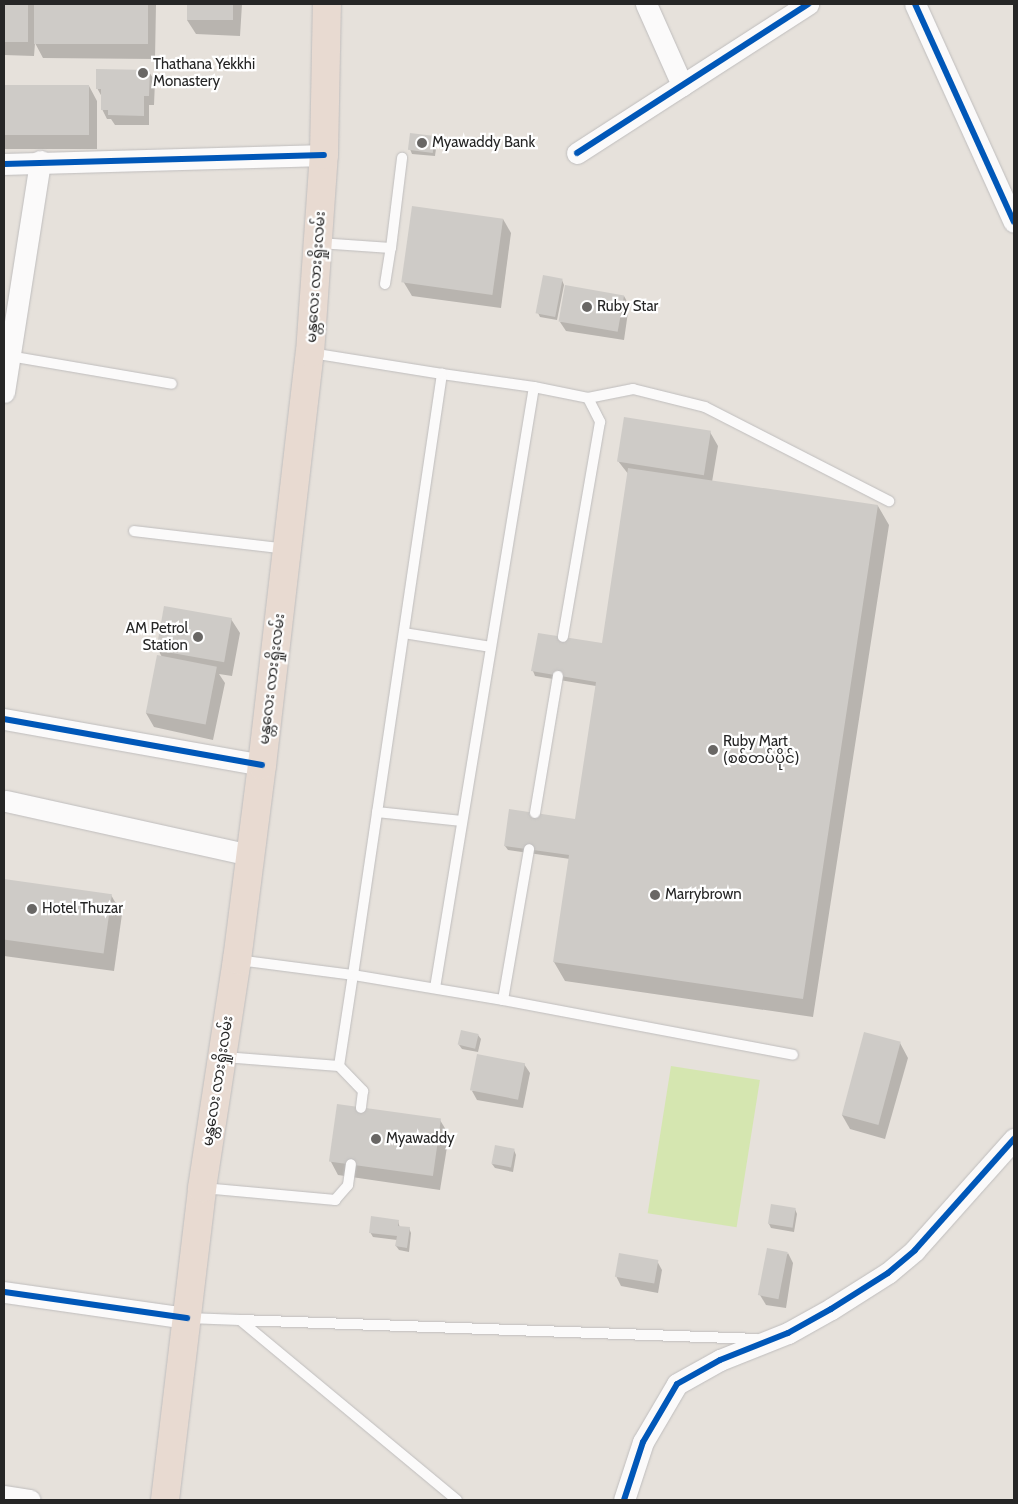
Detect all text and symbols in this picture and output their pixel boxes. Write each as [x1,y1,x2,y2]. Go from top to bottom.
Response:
place label: Thathana Yekkhi Monastery [153,55,255,90]
marker: Thathana Yekkhi Monastery [137,67,149,79]
place label: Myawaddy Bank [432,134,535,152]
marker: Myawaddy Bank [416,137,428,149]
street label: မန္တလေး လားရှိုးလမ်း [302,211,330,343]
place label: Ruby Star [597,298,658,316]
marker: Ruby Star [581,301,593,313]
street label: မန္တလေး လားရှိုးလမ်း [255,612,289,746]
place label: AM Petrol Station [126,619,188,654]
marker: AM Petrol Station [192,631,204,643]
place label: Ruby Mart (စစ်တပ်ပိုင်) [723,732,799,767]
marker: Ruby Mart (စစ်တပ်ပိုင်) [707,744,719,756]
place label: Marrybrown [665,886,742,904]
marker: Marrybrown [649,889,661,901]
place label: Hotel Thuzar [42,900,123,918]
marker: Hotel Thuzar [26,903,38,915]
street label: မန္တလေး လားရှိုးလမ်း [199,1014,237,1148]
place label: Myawaddy [386,1130,455,1148]
marker: Myawaddy [370,1133,382,1145]

